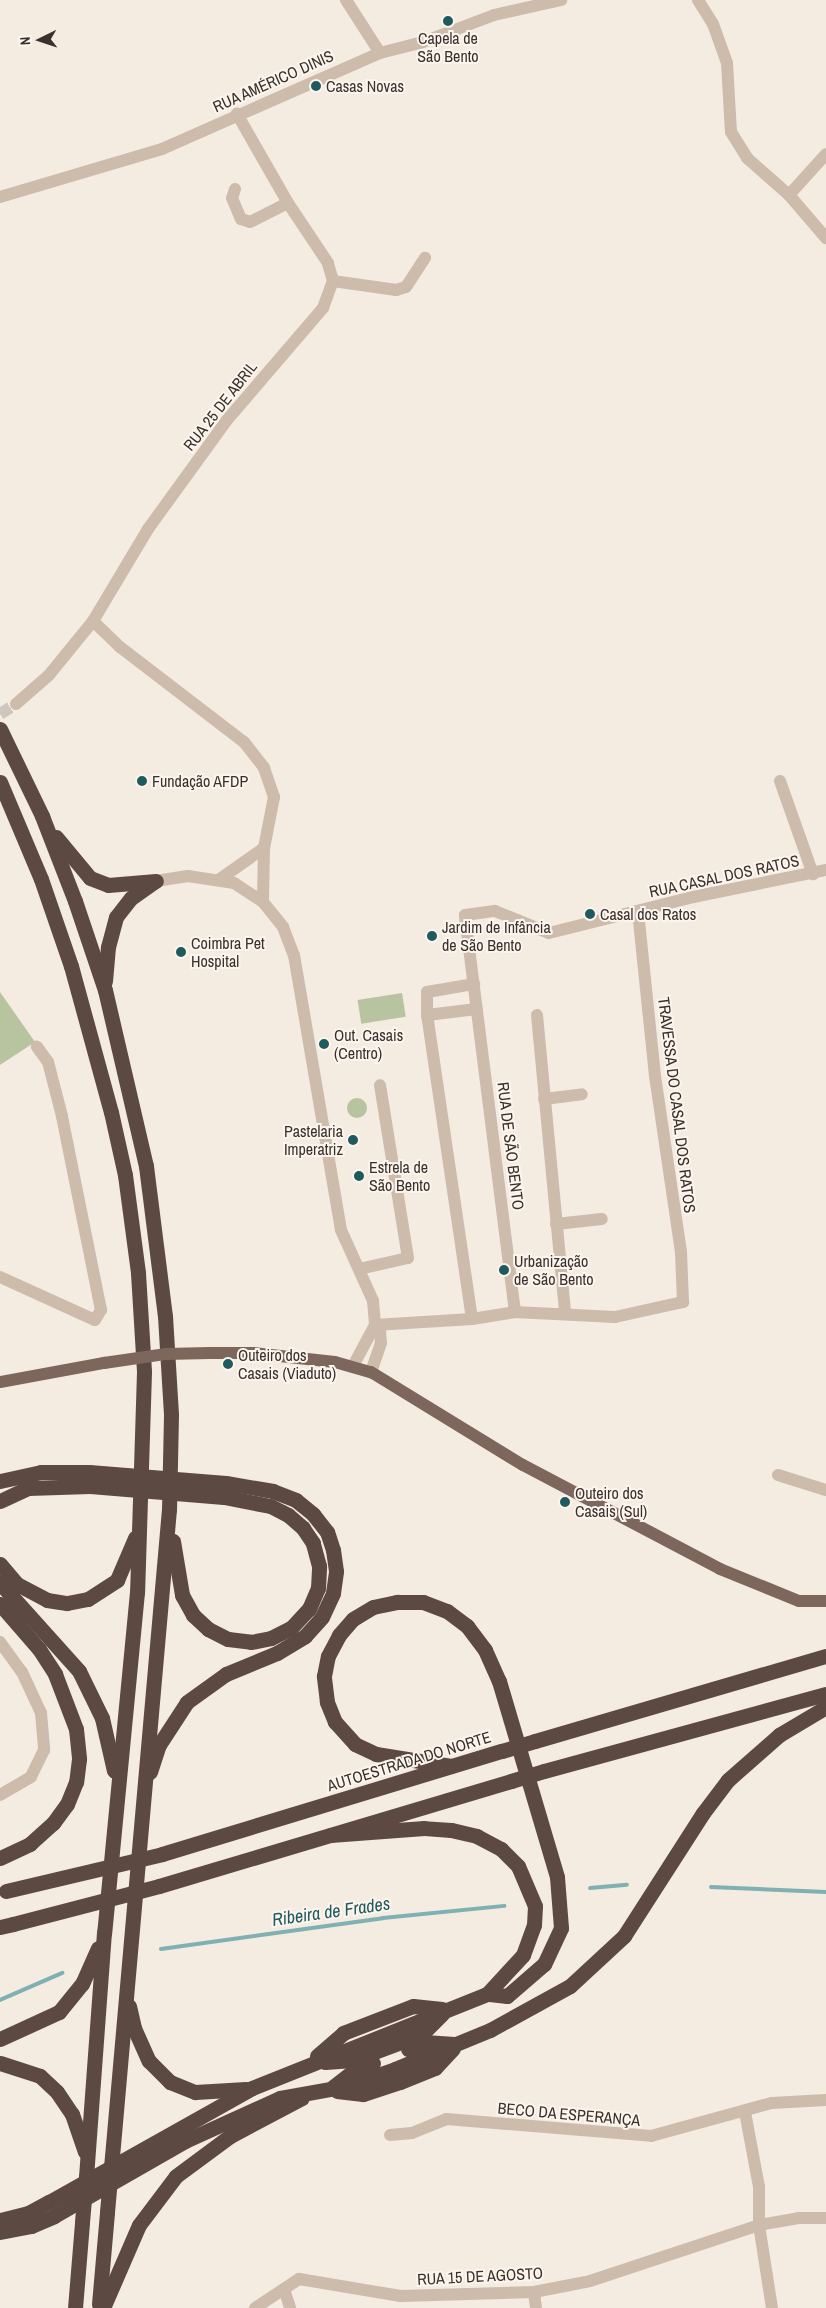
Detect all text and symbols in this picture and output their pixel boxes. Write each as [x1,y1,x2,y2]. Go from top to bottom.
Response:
north arrow [15,15,65,65]
marker: Capela de São Bento [442,15,454,27]
place label: Capela de São Bento [417,28,479,66]
text: N [16,36,34,46]
street label: RUA AMÉRICO DINIS [209,46,337,116]
place label: Casas Novas [326,76,404,96]
marker: Casas Novas [310,80,322,92]
street label: RUA 25 DE ABRIL [179,357,261,455]
place label: Fundação AFDP [152,771,249,791]
marker: Fundação AFDP [136,775,148,787]
street label: RUA CASAL DOS RATOS [647,851,801,901]
place label: Casal dos Ratos [600,904,696,924]
marker: Casal dos Ratos [584,908,596,920]
place label: Jardim de Infância de São Bento [442,917,551,955]
marker: Jardim de Infância de São Bento [426,930,438,942]
place label: Coimbra Pet Hospital [191,933,265,971]
marker: Coimbra Pet Hospital [175,946,187,958]
street label: TRAVESSA DO CASAL DOS RATOS [654,995,700,1215]
place label: Out. Casais (Centro) [334,1025,403,1063]
marker: Out. Casais (Centro) [318,1038,330,1050]
street label: RUA DE SÃO BENTO [494,1081,528,1211]
place label: Pastelaria Imperatriz [284,1121,343,1159]
marker: Pastelaria Imperatriz [347,1134,359,1146]
place label: Estrela de São Bento [369,1157,430,1195]
marker: Estrela de São Bento [353,1170,365,1182]
place label: Urbanização de São Bento [514,1251,594,1289]
marker: Urbanização de São Bento [498,1264,510,1276]
place label: Outeiro dos Casais (Viaduto) [238,1345,336,1383]
marker: Outeiro dos Casais (Viaduto) [222,1358,234,1370]
place label: Outeiro dos Casais (Sul) [575,1483,647,1521]
marker: Outeiro dos Casais (Sul) [559,1496,571,1508]
street label: AUTOESTRADA DO NORTE [324,1727,494,1795]
water label: Ribeira de Frades [271,1893,391,1931]
street label: BECO DA ESPERANÇA [497,2098,641,2130]
street label: RUA 15 DE AGOSTO [416,2263,544,2289]

